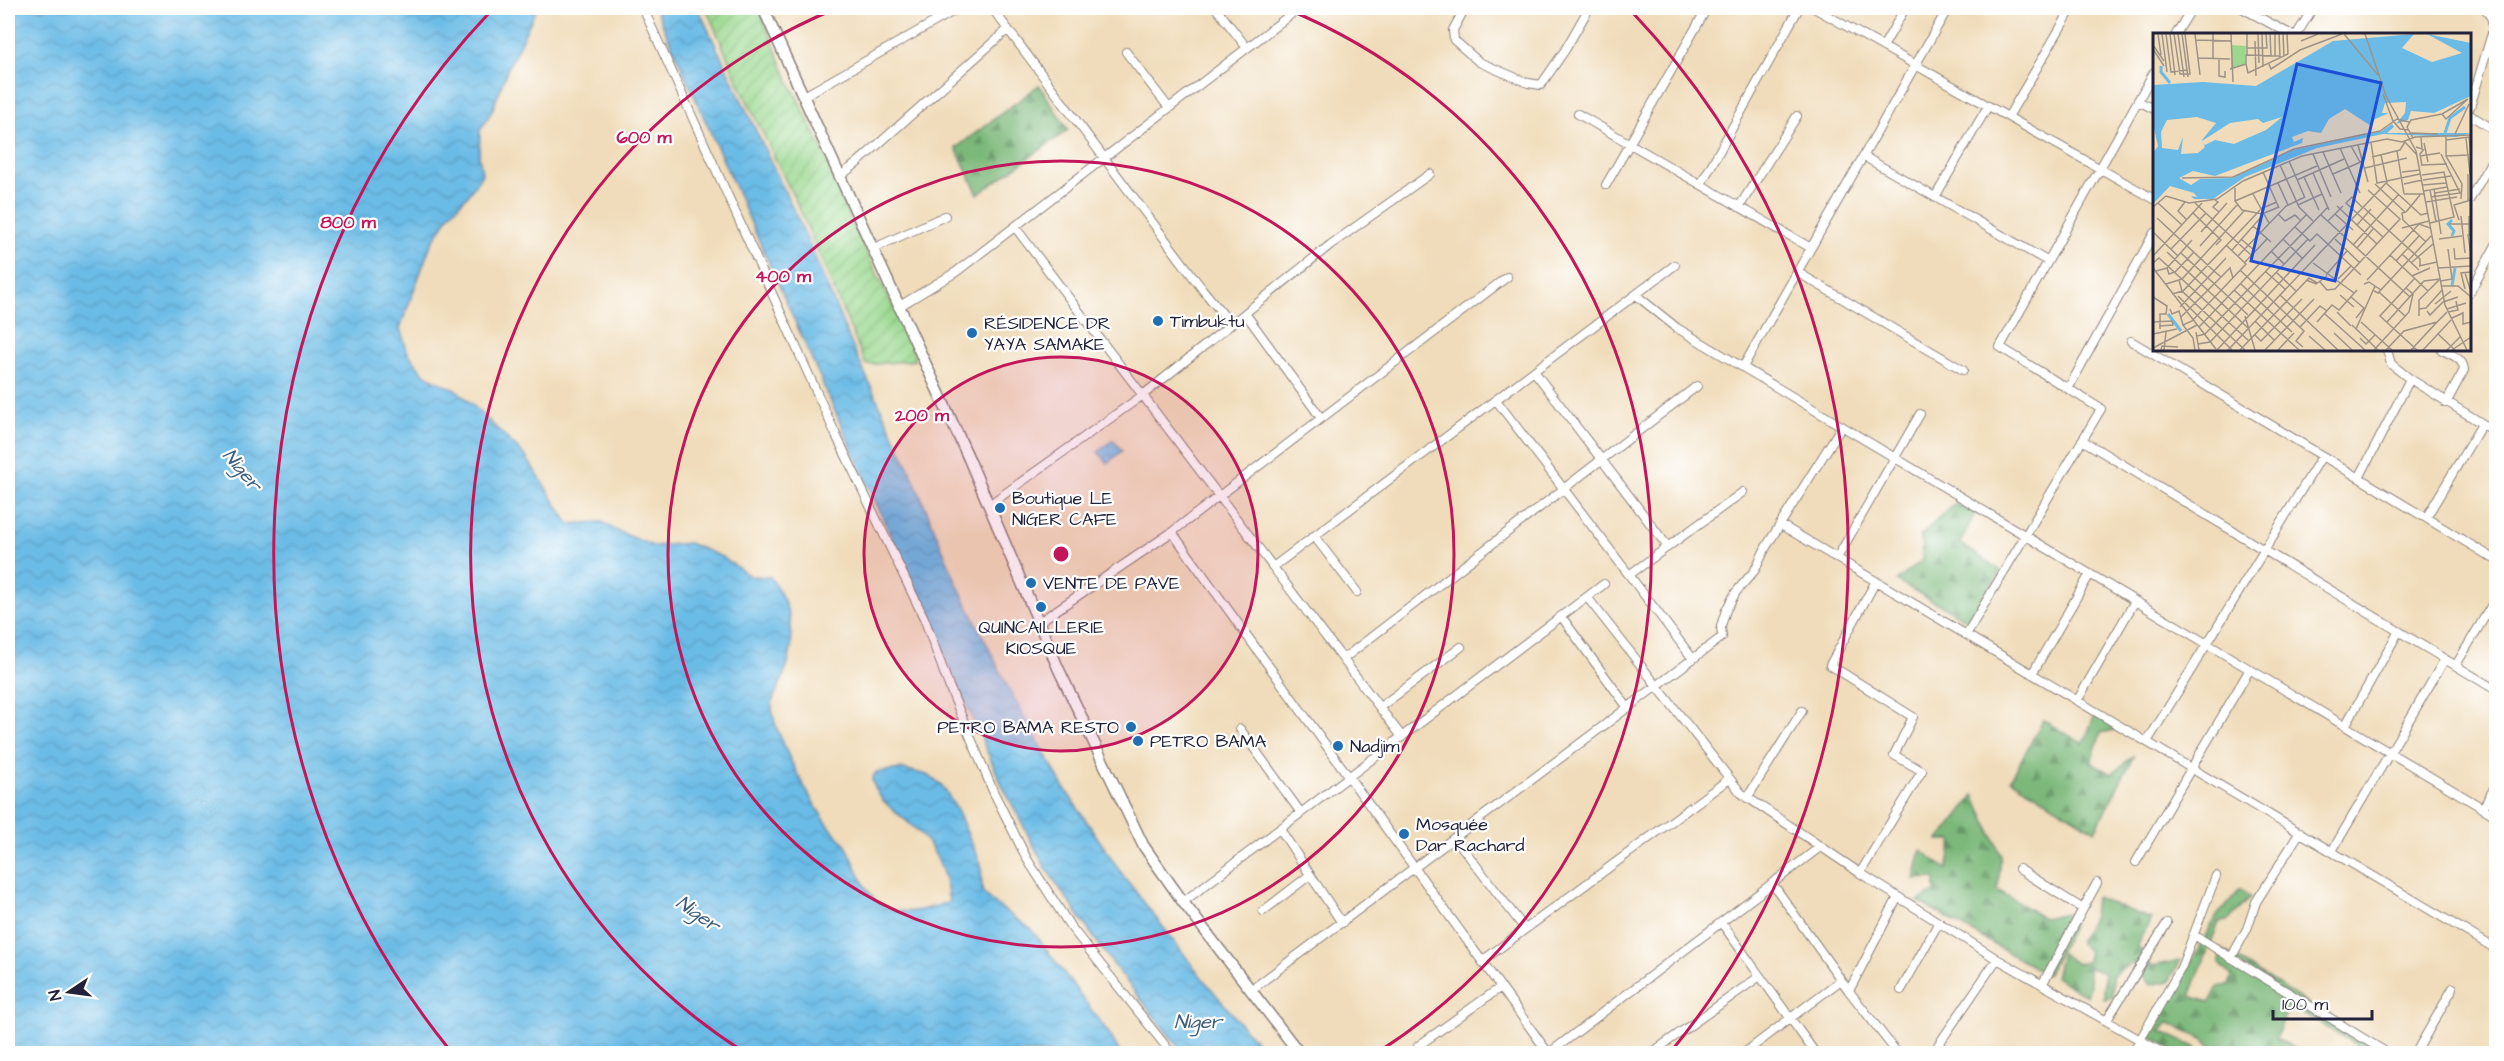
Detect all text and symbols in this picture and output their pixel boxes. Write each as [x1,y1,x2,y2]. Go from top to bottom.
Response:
inset map [2153,33,2471,351]
text: 600 m [616,125,673,150]
text: 800 m [320,210,377,235]
text: 400 m [755,264,812,289]
place label: Timbuktu [1170,309,1245,334]
place label: RÉSIDENCE DR YAYA SAMAKE [984,311,1111,357]
marker: Timbuktu [1151,314,1165,328]
marker: RÉSIDENCE DR YAYA SAMAKE [965,326,979,340]
text: 200 m [894,403,950,428]
water label: Niger [215,443,269,499]
place label: Boutique LE NIGER CAFE [1012,486,1117,532]
marker: Boutique LE NIGER CAFE [993,501,1007,515]
centre of rings [1051,544,1071,564]
place label: VENTE DE PAVE [1043,571,1180,596]
marker: VENTE DE PAVE [1024,576,1038,590]
marker: QUINCAILLERIE KIOSQUE [1034,600,1048,614]
place label: QUINCAILLERIE KIOSQUE [978,615,1104,661]
place label: PETRO BAMA RESTO [937,715,1119,740]
marker: PETRO BAMA RESTO [1124,720,1138,734]
place label: PETRO BAMA [1150,729,1267,754]
marker: PETRO BAMA [1131,734,1145,748]
place label: Nadjim [1350,734,1400,759]
marker: Nadjim [1331,739,1345,753]
place label: Mosquée Dar Rachard [1416,812,1525,858]
marker: Mosquée Dar Rachard [1397,827,1411,841]
water label: Niger [670,889,727,941]
north arrow [39,962,99,1022]
scale bar [2273,983,2372,1021]
text: N [44,988,67,1003]
text: 100 m [2282,992,2328,1017]
water label: Niger [1174,1008,1224,1037]

